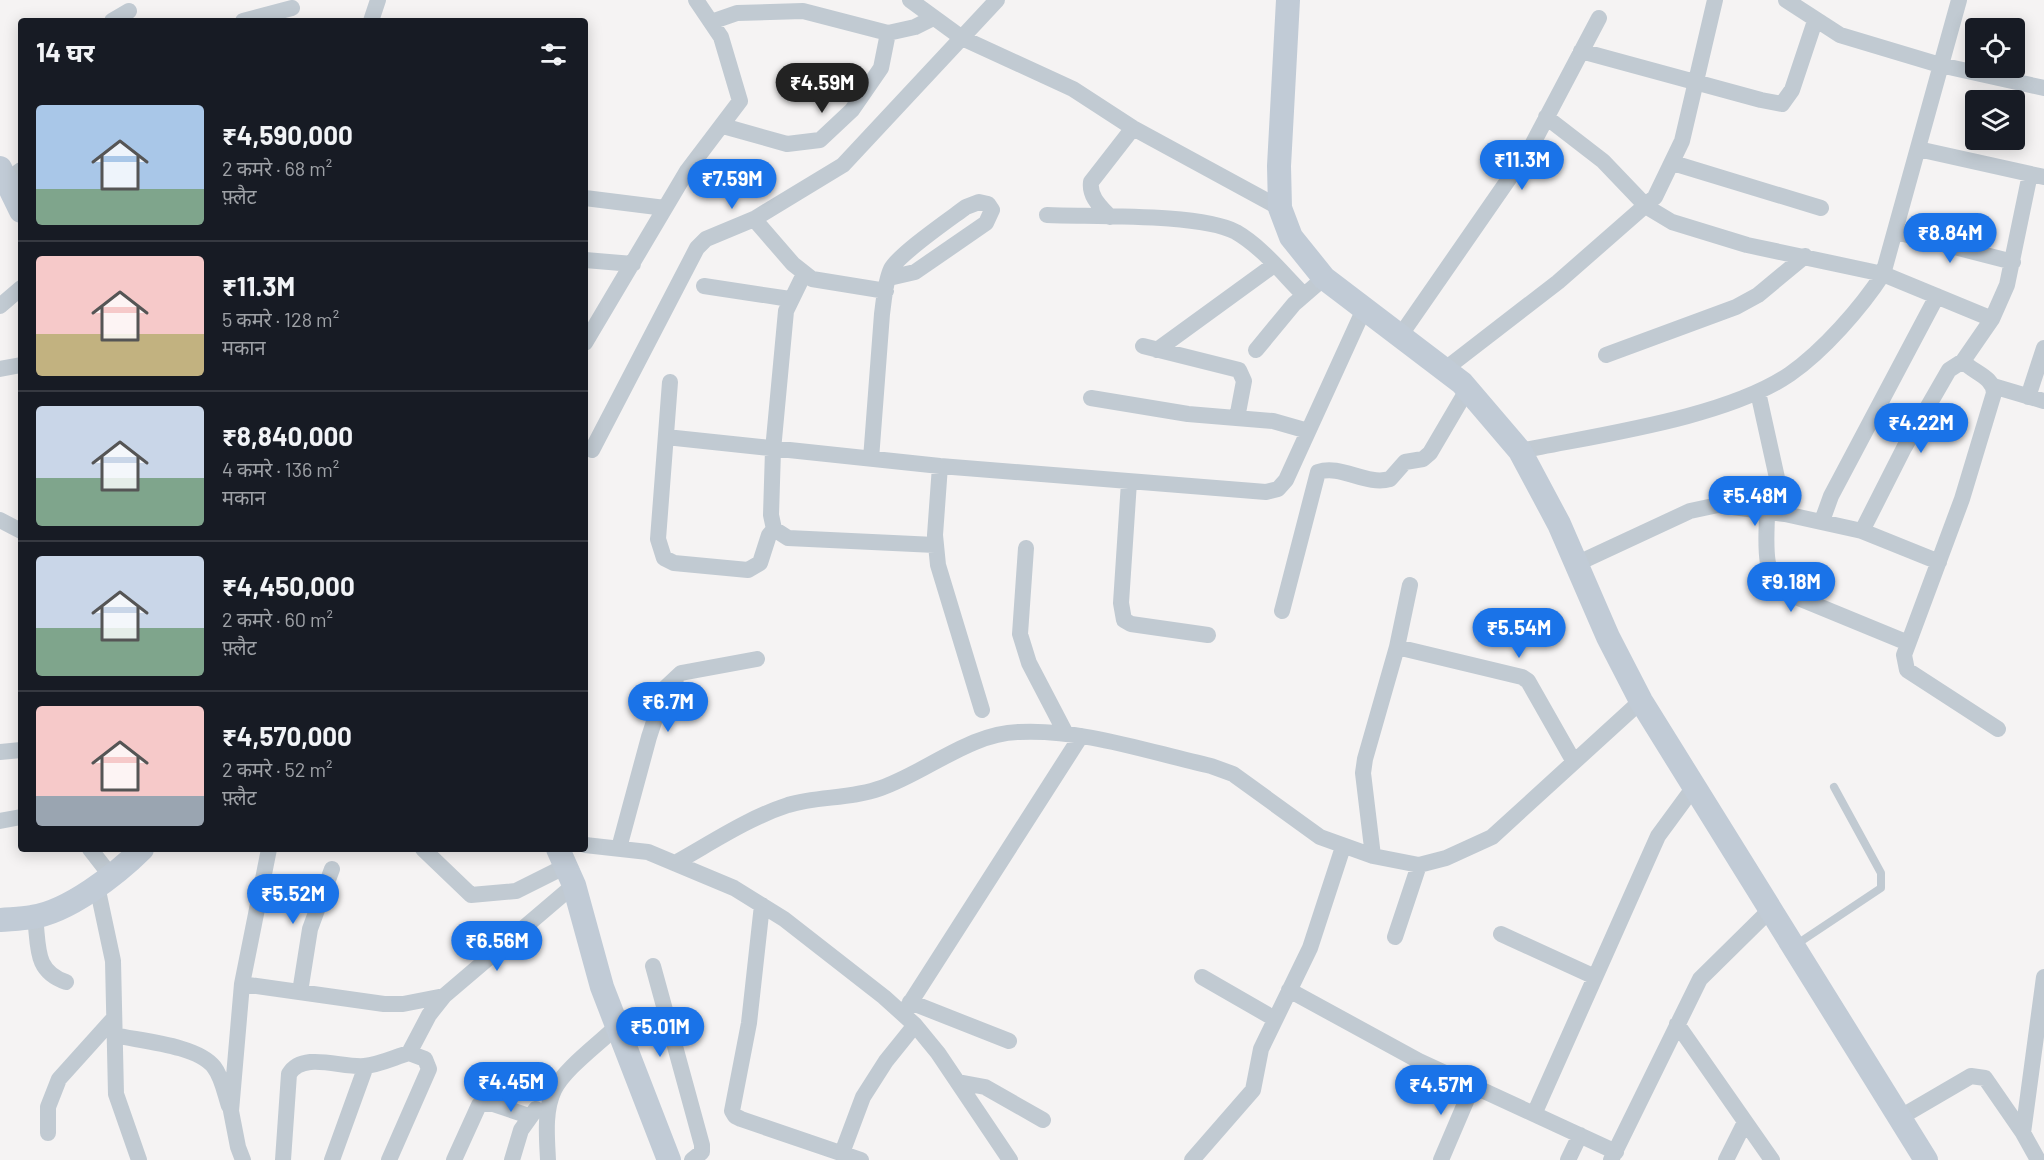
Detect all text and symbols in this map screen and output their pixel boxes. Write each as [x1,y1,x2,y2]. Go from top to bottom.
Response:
map controls [1965,18,2025,150]
button: locate [1965,18,2025,78]
text: 14 घर [36,36,94,67]
icon: filters [537,38,570,71]
pin: ₹4.59M [773,63,871,114]
text: ₹4.59M [790,70,854,94]
button: layers [1965,90,2025,150]
text: ₹4,590,000 [222,119,353,150]
icon: home [84,129,156,201]
pin: ₹11.3M [1473,140,1571,191]
text: ₹11.3M [1494,147,1550,171]
text: 2 कमरे · 68 m² [222,156,332,180]
pin: ₹7.59M [683,159,781,210]
text: ₹7.59M [701,166,763,190]
text: फ़्लैट [222,184,257,208]
pin: ₹8.84M [1901,213,1999,264]
text: ₹8.84M [1918,220,1982,244]
text: ₹11.3M [222,270,295,301]
icon: home [84,280,156,352]
text: 5 कमरे · 128 m² [222,307,339,331]
text: मकान [222,335,266,359]
pin: ₹4.22M [1872,403,1970,454]
text: ₹4.22M [1888,410,1954,434]
text: ₹8,840,000 [222,420,353,451]
icon: home [84,430,156,502]
text: 4 कमरे · 136 m² [222,457,339,481]
pin: ₹5.48M [1706,476,1804,527]
text: ₹5.48M [1723,483,1787,507]
text: मकान [222,485,266,509]
pin: ₹9.18M [1742,562,1840,613]
text: ₹9.18M [1761,569,1821,593]
text: ₹4,450,000 [222,570,355,601]
icon: home [84,580,156,652]
text: 2 कमरे · 60 m² [222,607,333,631]
pin: ₹5.54M [1470,608,1568,659]
text: ₹5.54M [1487,615,1551,639]
text: फ़्लैट [222,635,257,659]
pin: ₹6.7M [626,682,710,733]
text: ₹6.7M [642,689,694,713]
text: ₹4,570,000 [222,720,352,751]
icon: home [84,730,156,802]
text: 2 कमरे · 52 m² [222,757,332,781]
text: फ़्लैट [222,785,257,809]
pin: ₹5.52M [244,874,342,925]
text: ₹5.52M [261,881,325,905]
pin: ₹6.56M [448,921,546,972]
text: ₹6.56M [465,928,529,952]
pin: ₹5.01M [611,1007,709,1058]
text: ₹5.01M [630,1014,690,1038]
pin: ₹4.45M [462,1062,560,1113]
pin: ₹4.57M [1392,1065,1490,1116]
text: ₹4.45M [478,1069,544,1093]
text: ₹4.57M [1409,1072,1473,1096]

